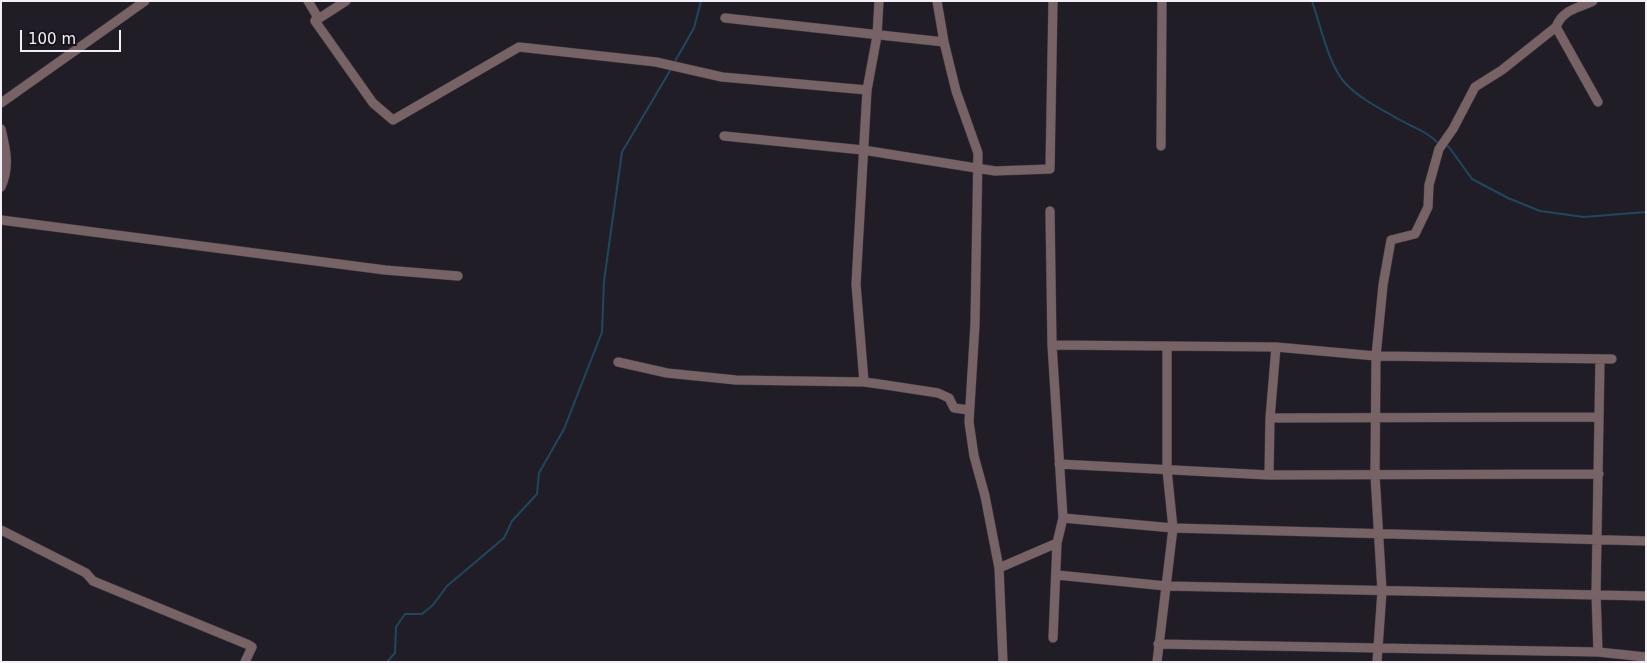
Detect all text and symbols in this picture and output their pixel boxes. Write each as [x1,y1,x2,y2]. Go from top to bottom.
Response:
scale bar [22,20,124,52]
text: 100 m [28,30,76,48]

